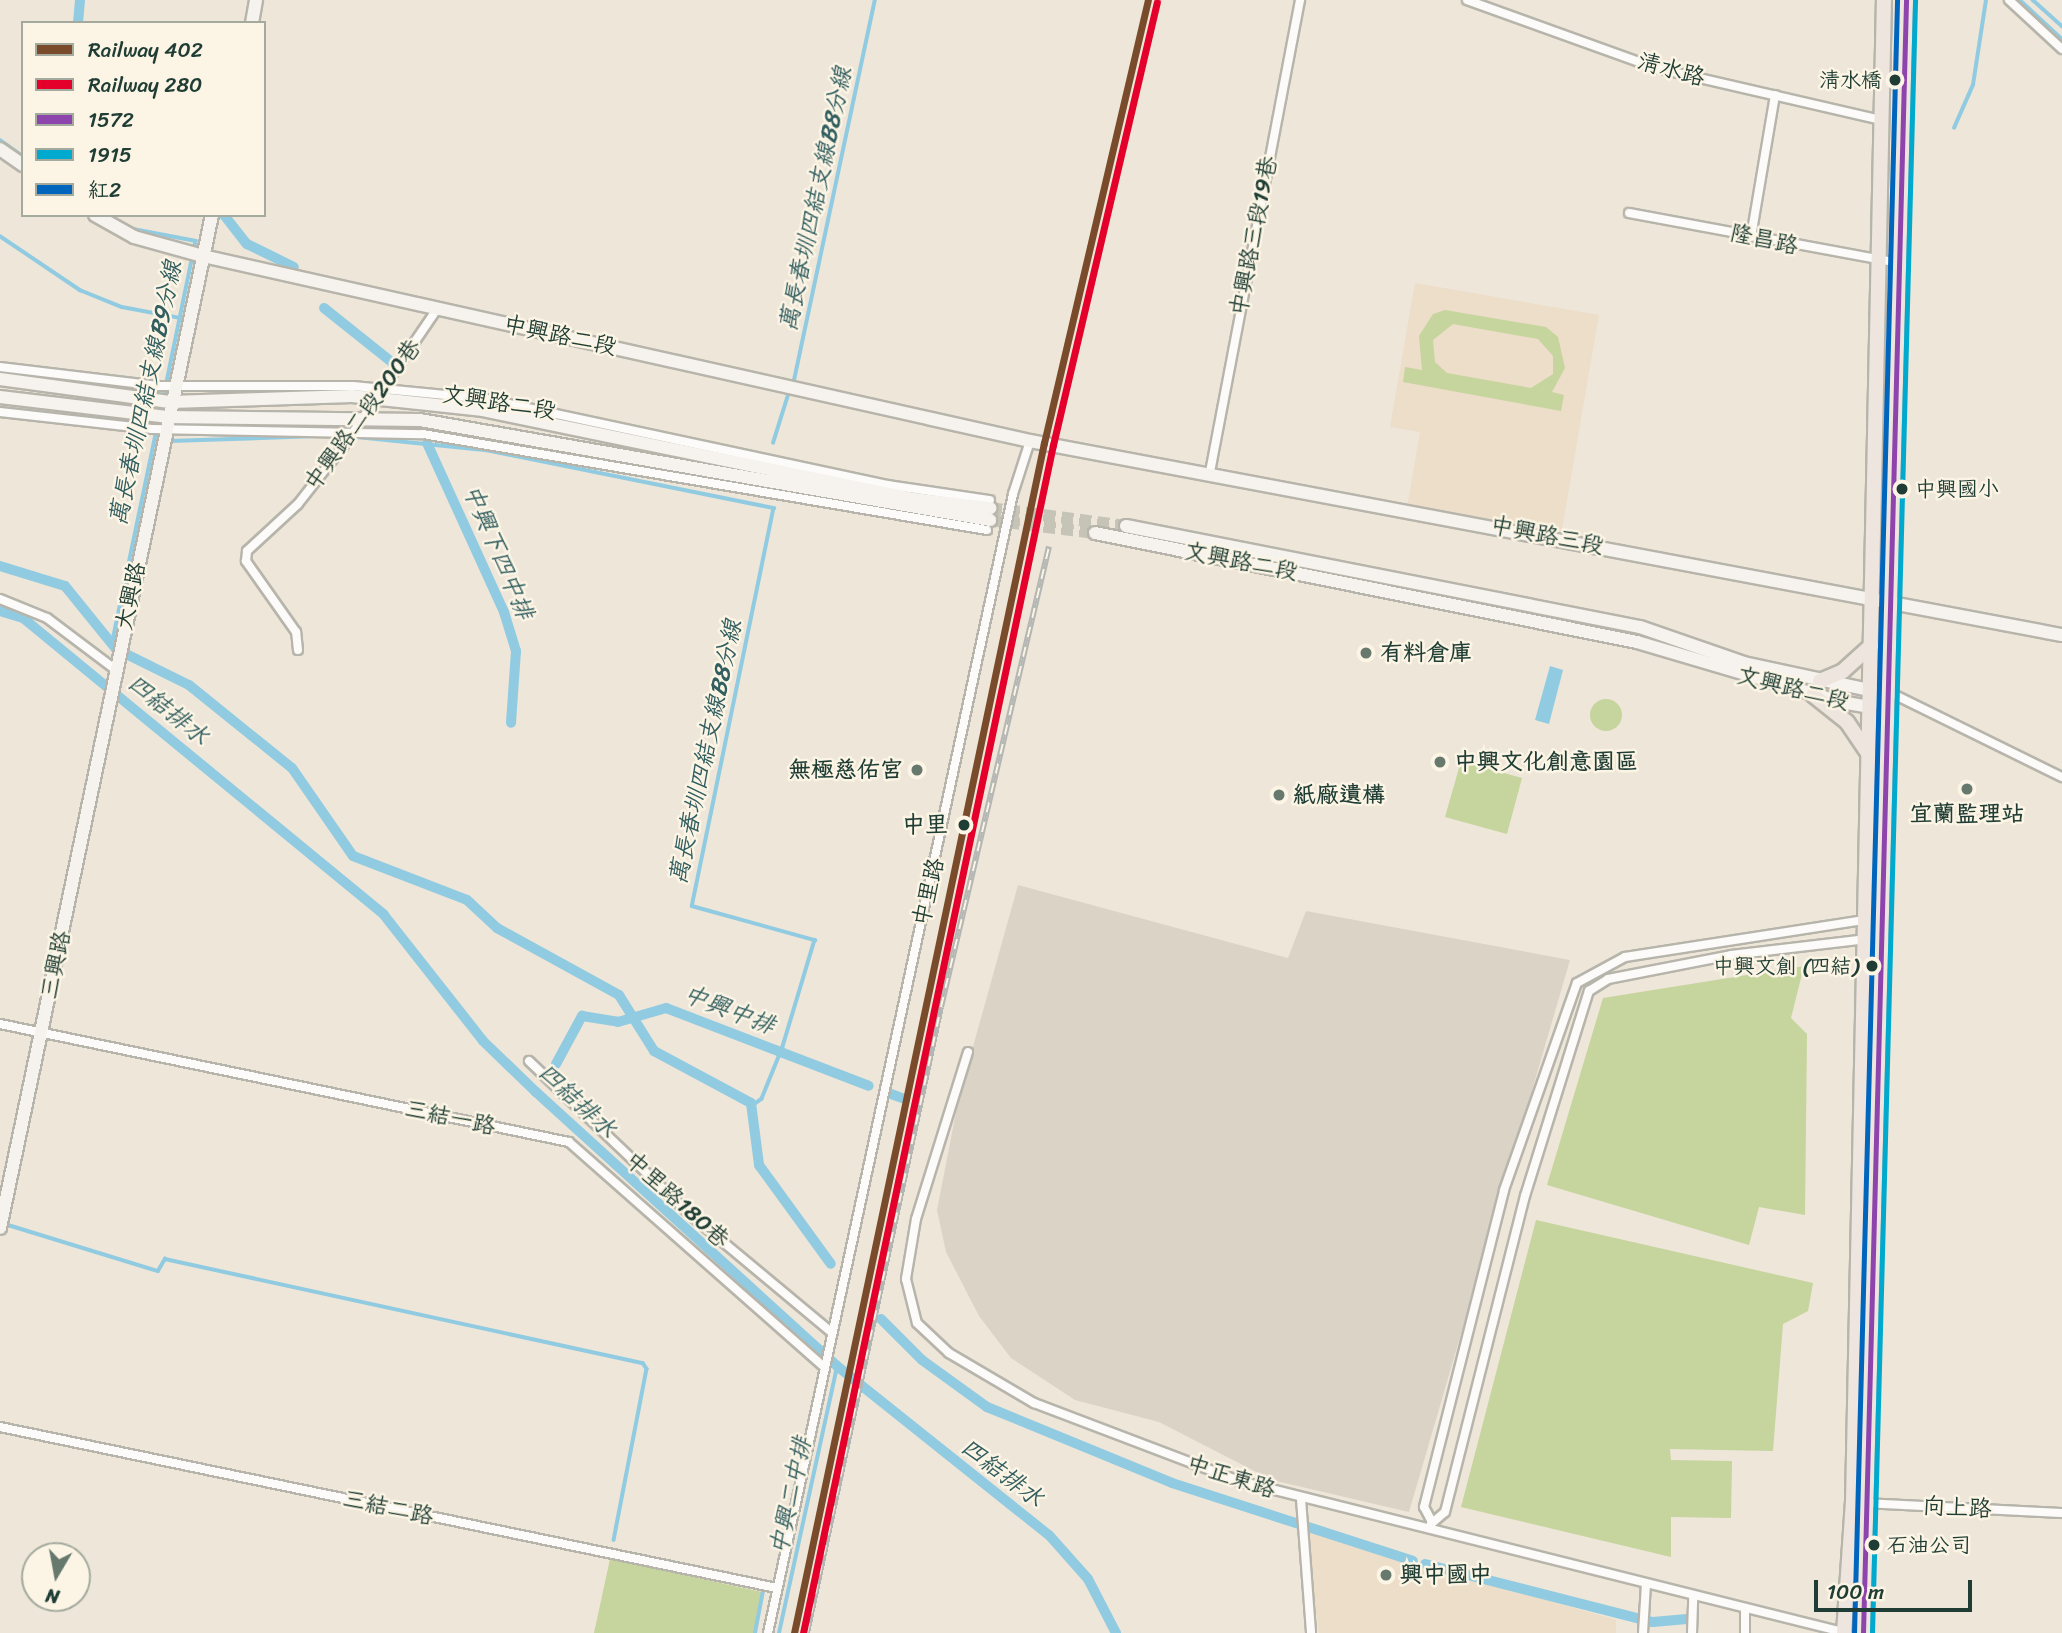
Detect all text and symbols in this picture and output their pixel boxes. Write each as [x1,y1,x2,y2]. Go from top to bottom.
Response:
legend [21,21,266,217]
text: Railway 402 [88,31,203,69]
street label: 清水路 [1634,48,1708,92]
water label: 萬長春圳四結支線B8分線 [774,64,858,334]
text: Railway 280 [88,66,202,104]
place label: 清水橋 [1819,67,1882,93]
marker: 清水橋 [1888,73,1902,87]
text: 1572 [88,101,134,139]
text: 1915 [88,136,132,174]
street label: 中興路三段19巷 [1225,154,1283,318]
text: 紅2 [88,171,121,209]
street label: 隆昌路 [1727,219,1801,261]
water label: 萬長春圳四結支線B9分線 [104,258,188,528]
street label: 中興路二段 [501,311,619,361]
street label: 中興路二段200巷 [299,334,427,496]
street label: 文興路二段 [440,380,558,426]
place label: 中興國小 [1915,476,1999,502]
water label: 中興下四中排 [457,480,539,624]
marker: 中興國小 [1895,482,1909,496]
street label: 中興路三段 [1488,511,1606,561]
street label: 文興路二段 [1182,537,1300,587]
street label: 大興路 [110,559,152,633]
water label: 萬長春圳四結支線B8分線 [664,617,748,887]
place label: 有料倉庫 [1380,639,1472,667]
marker: 有料倉庫 [1358,645,1374,661]
street label: 文興路二段 [1734,662,1852,716]
water label: 四結排水 [122,669,214,751]
place label: 中興文化創意園區 [1454,748,1638,776]
marker: 中興文化創意園區 [1432,754,1448,770]
place label: 無極慈佑宮 [788,756,903,784]
marker: 無極慈佑宮 [909,762,925,778]
place label: 紙廠遺構 [1293,781,1385,809]
marker: 宜蘭監理站 [1959,781,1975,797]
marker: 紙廠遺構 [1271,787,1287,803]
place label: 宜蘭監理站 [1910,800,2024,828]
place label: 中里 [902,811,948,839]
marker: 中里 [954,815,974,835]
street label: 中里路 [908,855,950,929]
street label: 三興路 [35,928,77,1002]
place label: 中興文創 (四結) [1713,953,1859,979]
marker: 中興文創 (四結) [1865,959,1879,973]
water label: 中興中排 [679,979,779,1041]
water label: 四結排水 [532,1058,622,1144]
street label: 三結一路 [402,1095,498,1141]
street label: 中里路180巷 [619,1146,735,1254]
water label: 四結排水 [955,1433,1049,1513]
water label: 中興二中排 [764,1434,818,1558]
street label: 中正東路 [1183,1450,1279,1504]
street label: 三結二路 [340,1485,436,1531]
street label: 向上路 [1922,1492,1992,1524]
place label: 石油公司 [1887,1532,1971,1558]
marker: 石油公司 [1867,1538,1881,1552]
north arrow [21,1542,91,1612]
place label: 興中國中 [1400,1561,1492,1589]
scale bar [1817,1566,1974,1610]
marker: 興中國中 [1378,1567,1394,1583]
text: 100 m [1827,1573,1884,1611]
text: N [43,1579,62,1614]

